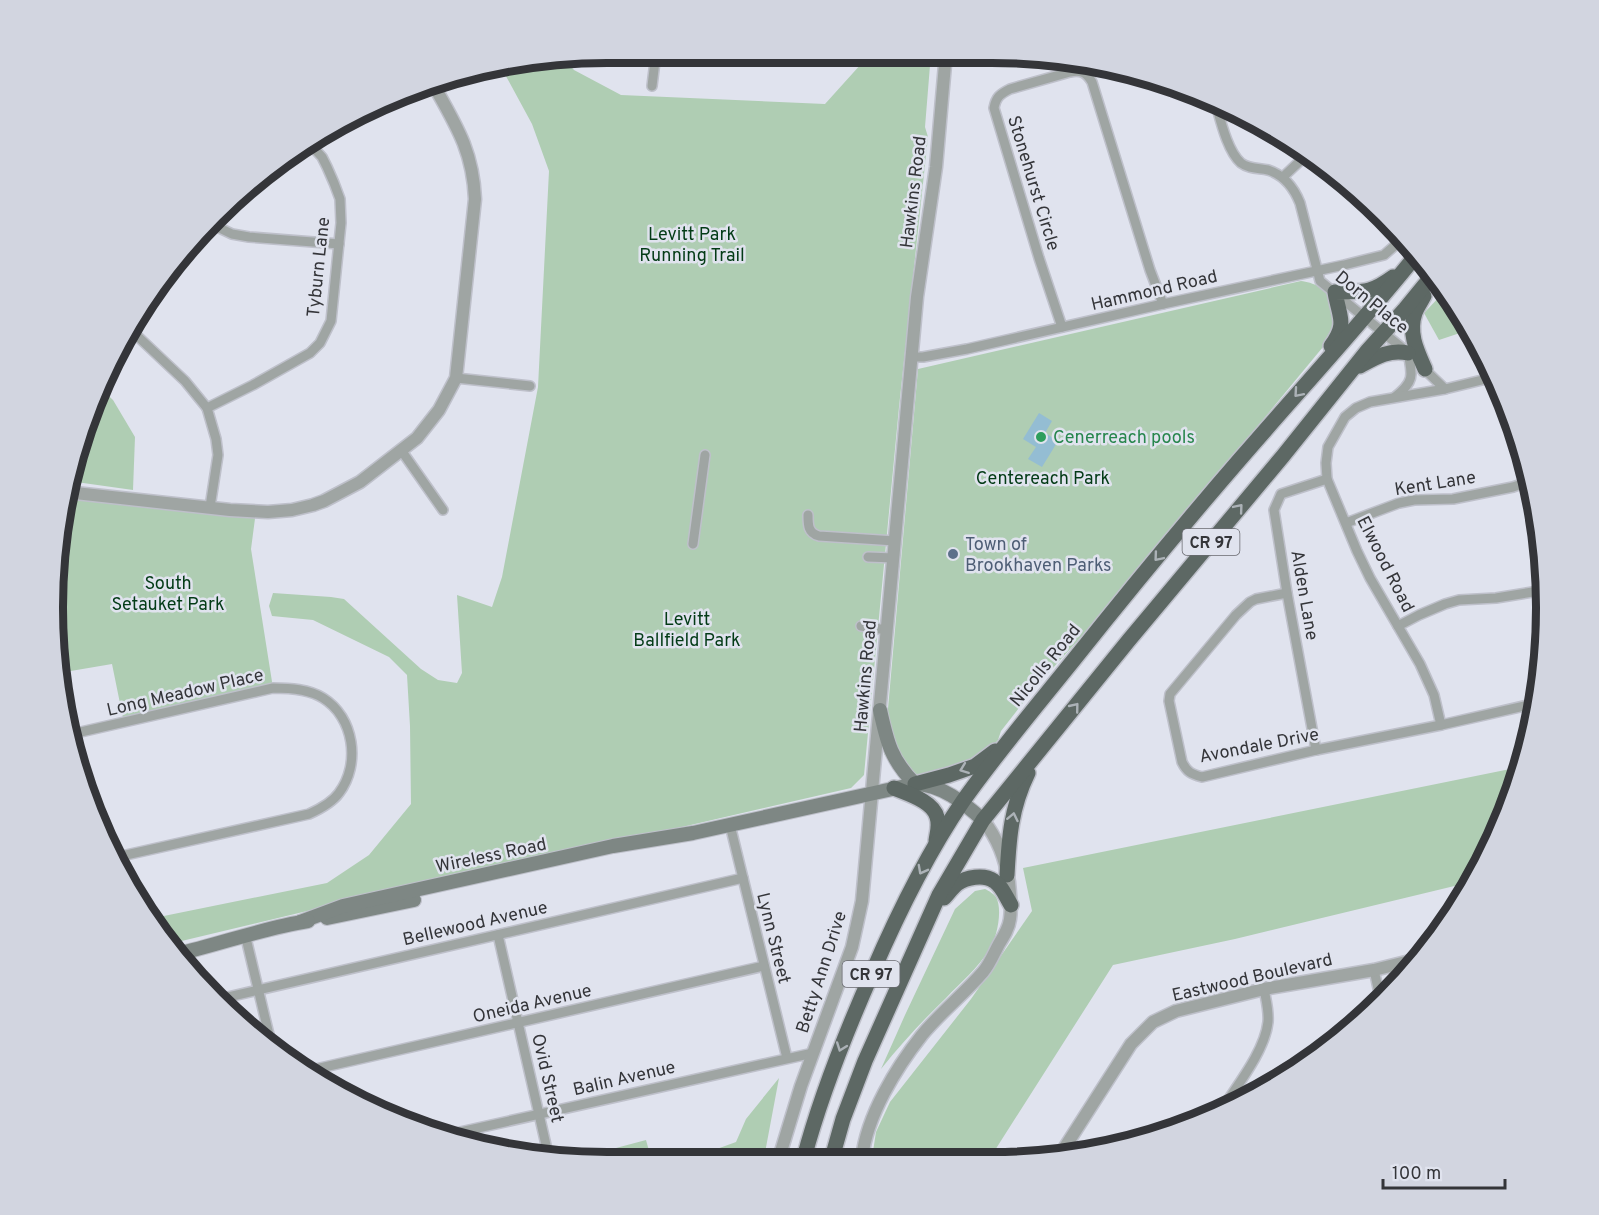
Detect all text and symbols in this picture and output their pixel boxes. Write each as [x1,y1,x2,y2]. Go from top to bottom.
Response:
street label: Stonehurst Circle [1001,113,1064,254]
street label: Hawkins Road [896,135,933,250]
street label: Tyburn Lane [303,216,336,318]
park label: Levitt Park Running Trail [639,224,745,268]
street label: Hammond Road [1089,266,1220,317]
street label: Dorn Place [1330,267,1412,340]
one-way arrow [1294,386,1305,397]
place label: Cenerreach pools [1053,427,1195,450]
marker: Cenerreach pools [1034,430,1048,444]
street label: Kent Lane [1393,467,1478,502]
park label: Centereach Park [976,468,1110,491]
one-way arrow [1232,504,1243,515]
street label: Elwood Road [1351,513,1419,617]
road number: CR 97 [1182,529,1240,555]
place label: Town of Brookhaven Parks [965,534,1112,578]
marker: Town of Brookhaven Parks [946,547,960,561]
street label: Alden Lane [1284,548,1323,642]
one-way arrow [1154,550,1165,561]
park label: South Setauket Park [112,573,224,617]
park label: Levitt Ballfield Park [633,609,741,653]
street label: Hawkins Road [850,619,883,733]
street label: Nicolls Road [1006,620,1087,712]
street label: Long Meadow Place [105,664,266,723]
one-way arrow [1067,703,1078,714]
street label: Avondale Drive [1197,724,1321,769]
one-way arrow [959,762,970,775]
one-way arrow [1006,812,1019,822]
street label: Wireless Road [434,833,549,879]
one-way arrow [918,864,929,874]
street label: Lynn Street [750,890,795,986]
street label: Bellewood Avenue [401,897,550,952]
street label: Betty Ann Drive [792,908,853,1036]
street label: Eastwood Boulevard [1170,949,1335,1008]
road number: CR 97 [842,961,900,987]
street label: Oneida Avenue [471,980,594,1029]
street label: Ovid Street [525,1032,568,1125]
one-way arrow [836,1041,848,1052]
street label: Balin Avenue [571,1056,678,1102]
scale bar [1383,1152,1504,1190]
text: 100 m [1392,1163,1441,1186]

